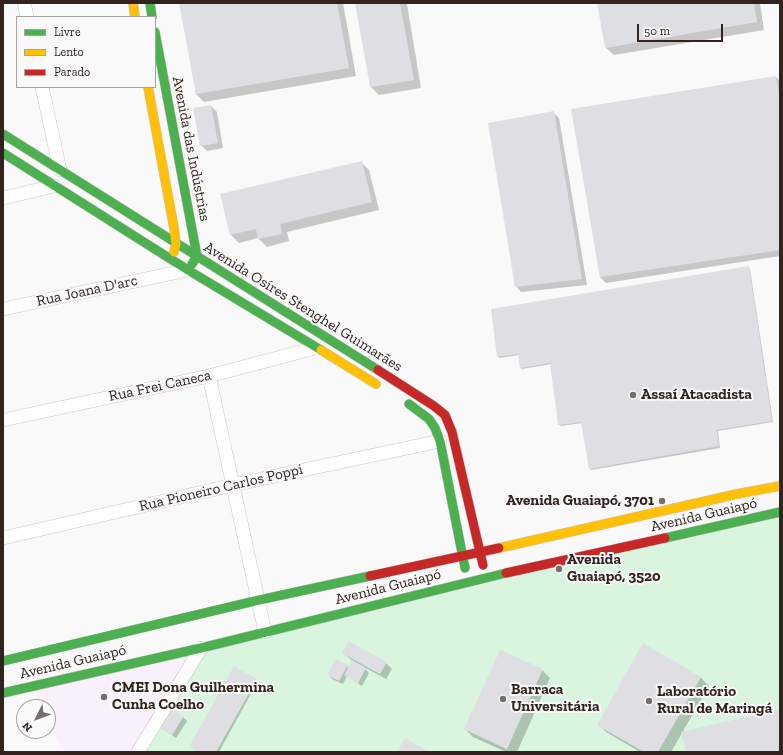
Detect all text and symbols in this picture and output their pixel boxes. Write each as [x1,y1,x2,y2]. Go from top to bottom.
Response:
legend [16,16,156,88]
scale bar [639,16,725,42]
text: 50 m [644,24,670,38]
text: Livre [54,25,81,39]
text: Lento [54,45,84,59]
text: Parado [54,65,90,79]
street label: Avenida das Indústrias [168,75,214,223]
street label: Avenida Osíres Stenghel Guimarães [200,238,406,376]
street label: Rua Joana D'arc [35,272,139,310]
street label: Rua Frei Caneca [107,366,213,406]
place label: Assaí Atacadista [641,386,752,404]
marker: Assaí Atacadista [628,390,638,400]
street label: Rua Pioneiro Carlos Poppi [137,460,305,516]
place label: Avenida Guaiapó, 3701 [506,492,654,510]
street label: Avenida Guaiapó [649,494,759,536]
marker: Avenida Guaiapó, 3701 [657,496,667,506]
place label: Avenida Guaiapó, 3520 [567,551,661,586]
marker: Avenida Guaiapó, 3520 [554,564,564,574]
street label: Avenida Guaiapó [333,565,443,609]
street label: Avenida Guaiapó [18,641,128,683]
place label: CMEI Dona Guilhermina Cunha Coelho [112,679,274,714]
place label: Barraca Universitária [511,681,600,716]
place label: Laboratório Rural de Maringá [657,683,772,718]
marker: CMEI Dona Guilhermina Cunha Coelho [99,692,109,702]
marker: Barraca Universitária [498,694,508,704]
marker: Laboratório Rural de Maringá [644,696,654,706]
north arrow [16,699,56,739]
text: N [20,719,35,734]

